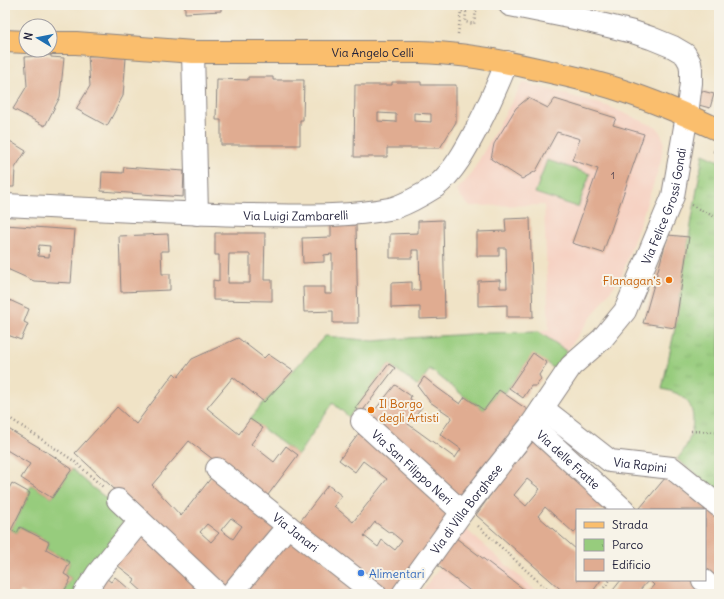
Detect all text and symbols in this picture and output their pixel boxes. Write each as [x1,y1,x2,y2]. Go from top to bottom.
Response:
north arrow [18,18,58,58]
text: N [21,31,36,41]
street label: Via Angelo Celli [332,45,414,60]
street label: Via Felice Grossi Gondi [638,147,689,267]
house number: 1 [611,169,615,182]
street label: Via Luigi Zambarelli [243,207,349,223]
place label: Flanagan's [603,273,661,288]
marker: Flanagan's [664,275,674,285]
place label: Il Borgo degli Artisti [379,396,439,425]
marker: Il Borgo degli Artisti [366,405,376,415]
street label: Via San Filippo Neri [369,426,456,507]
street label: Via delle Fratte [534,427,603,492]
street label: Via Rapini [613,454,668,475]
street label: Via di Villa Borghese [427,461,505,557]
street label: Via Janari [270,509,322,555]
legend [576,509,706,581]
text: Strada [612,517,648,532]
text: Parco [612,537,644,552]
text: Edificio [612,557,651,572]
place label: Alimentari [369,566,424,581]
marker: Alimentari [356,568,366,578]

